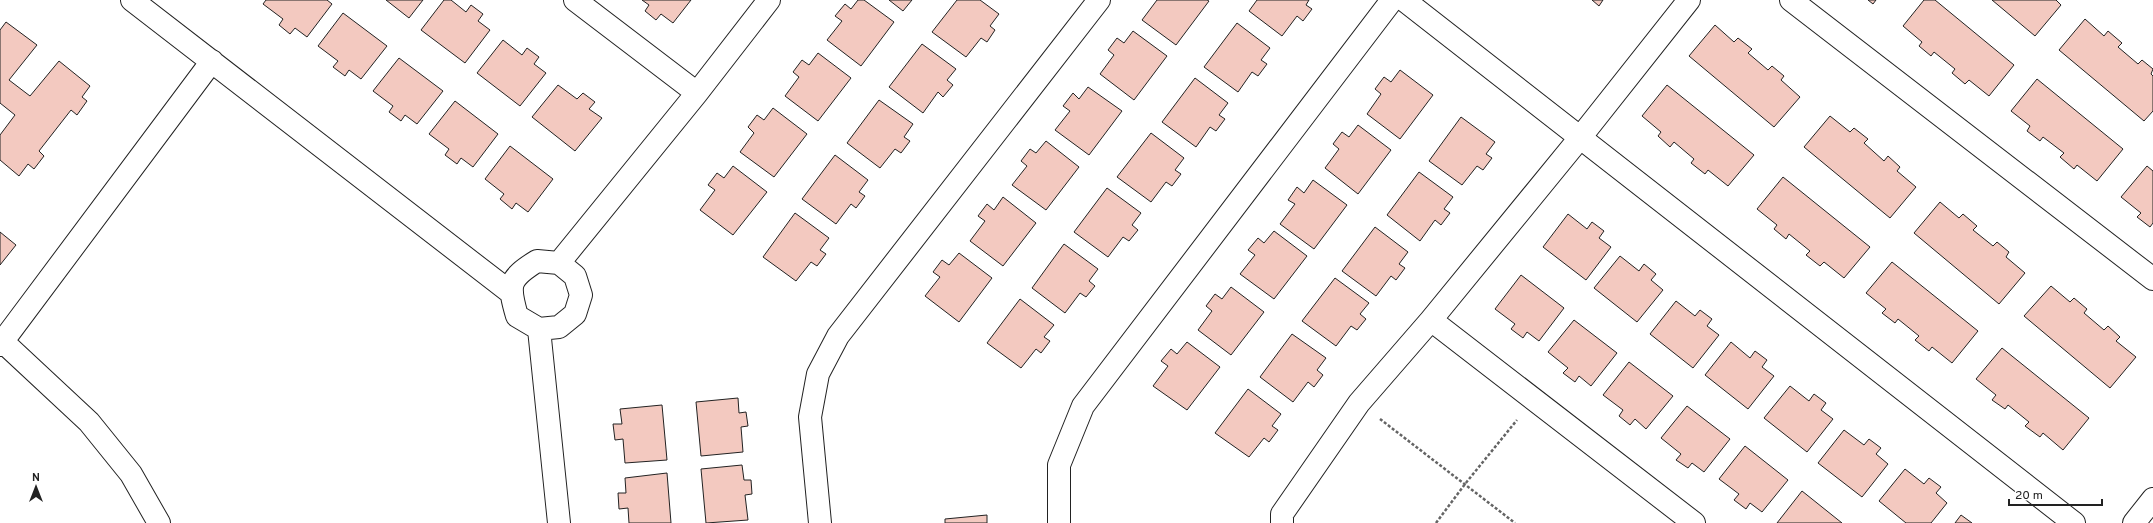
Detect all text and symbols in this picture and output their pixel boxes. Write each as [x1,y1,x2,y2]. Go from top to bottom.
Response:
north arrow [16,467,56,507]
text: N [32,471,40,485]
scale bar [2009,481,2102,507]
text: 20 m [2015,488,2043,504]

